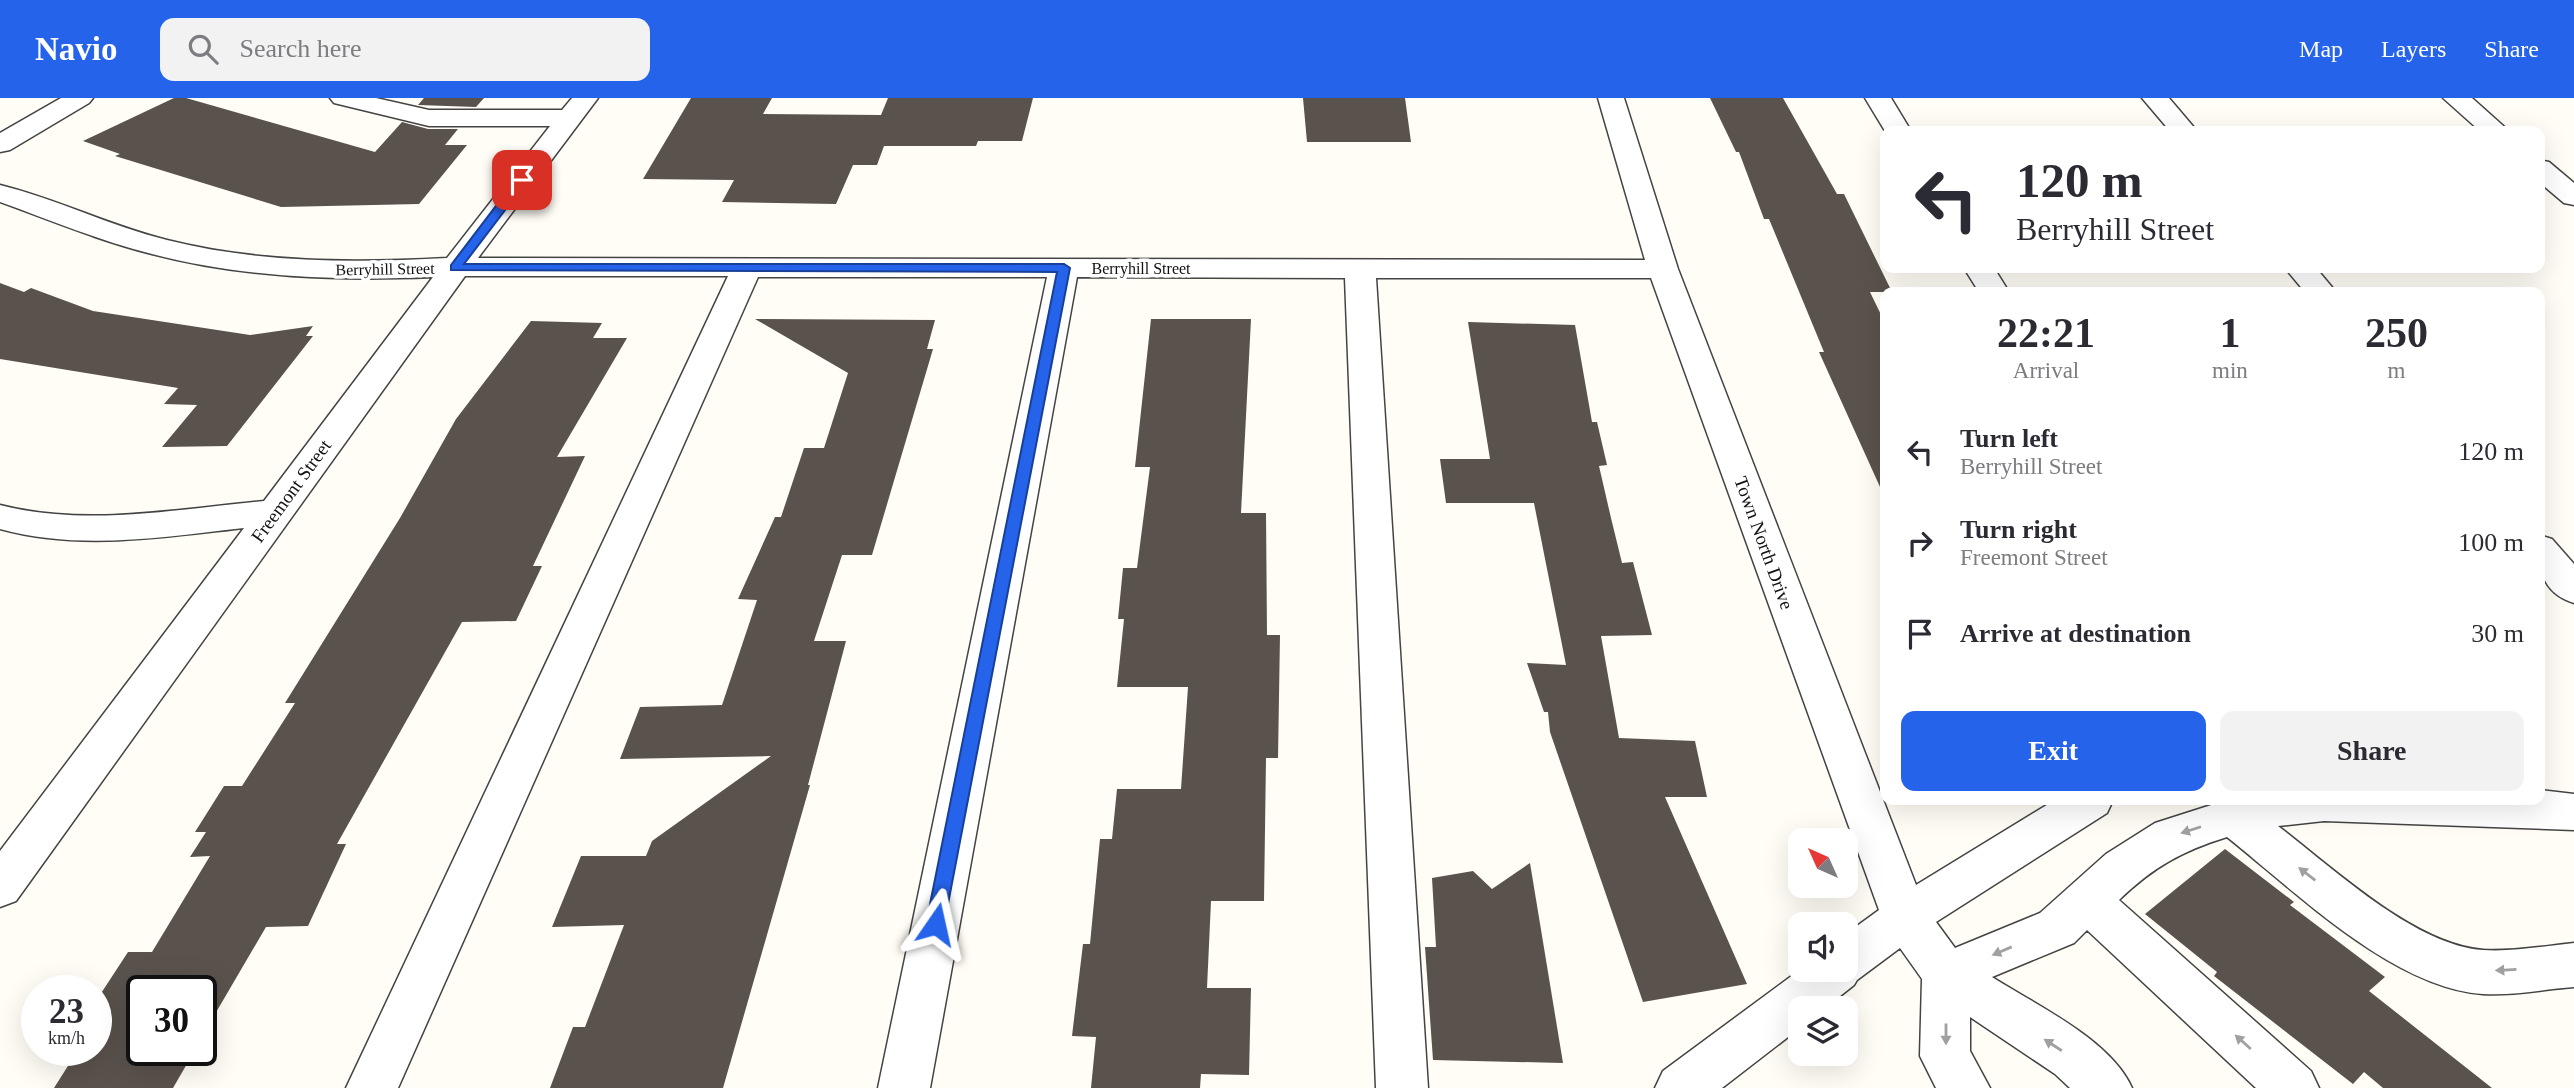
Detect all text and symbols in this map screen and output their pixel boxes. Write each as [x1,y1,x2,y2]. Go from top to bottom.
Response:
search box [160,18,650,81]
icon: search [184,30,222,68]
text: Navio [35,31,118,67]
text: Search here [240,34,361,63]
text: Map [2299,36,2343,62]
text: Layers [2381,36,2446,62]
text: Share [2484,36,2539,62]
pin [492,150,552,210]
text: 120 m [2016,153,2143,208]
icon: left [1901,154,1992,245]
icon: arrive [503,161,541,199]
text: Berryhill Street [2016,211,2214,247]
street label: Berryhill Street [335,260,435,279]
street label: Berryhill Street [1091,260,1191,278]
text: 22:21 [1997,310,2095,356]
text: 1 [2219,310,2240,356]
text: 250 [2365,310,2428,356]
text: Arrival [2013,358,2079,383]
text: min [2212,358,2248,383]
text: m [2387,358,2405,383]
text: Turn left [1960,424,2058,453]
icon: left [1901,433,1939,471]
street label: Freemont Street [247,435,336,546]
text: 120 m [2458,437,2524,466]
text: Berryhill Street [1960,454,2102,479]
street label: Town North Drive [1730,474,1798,612]
text: Turn right [1960,515,2077,544]
icon: right [1901,524,1939,562]
text: 100 m [2458,528,2524,557]
text: Freemont Street [1960,545,2108,570]
icon: arrive [1901,615,1939,653]
text: Arrive at destination [1960,619,2191,648]
text: 30 m [2471,619,2524,648]
button: Exit [1901,711,2206,791]
button: Share [2220,711,2524,791]
one-way arrow [2181,825,2202,835]
north arrow [1788,828,1858,898]
map controls [1788,828,1858,1066]
one-way arrow [2298,867,2316,882]
position arrow [899,887,973,961]
button: sound [1788,912,1858,982]
one-way arrow [1991,945,2012,956]
one-way arrow [2495,965,2517,976]
speed limit sign: 30 [126,975,217,1066]
text: 23 [49,992,84,1031]
button: layers [1788,996,1858,1066]
one-way arrow [1940,1023,1951,1045]
text: km/h [48,1028,85,1048]
one-way arrow [2234,1035,2251,1050]
one-way arrow [2044,1038,2063,1051]

